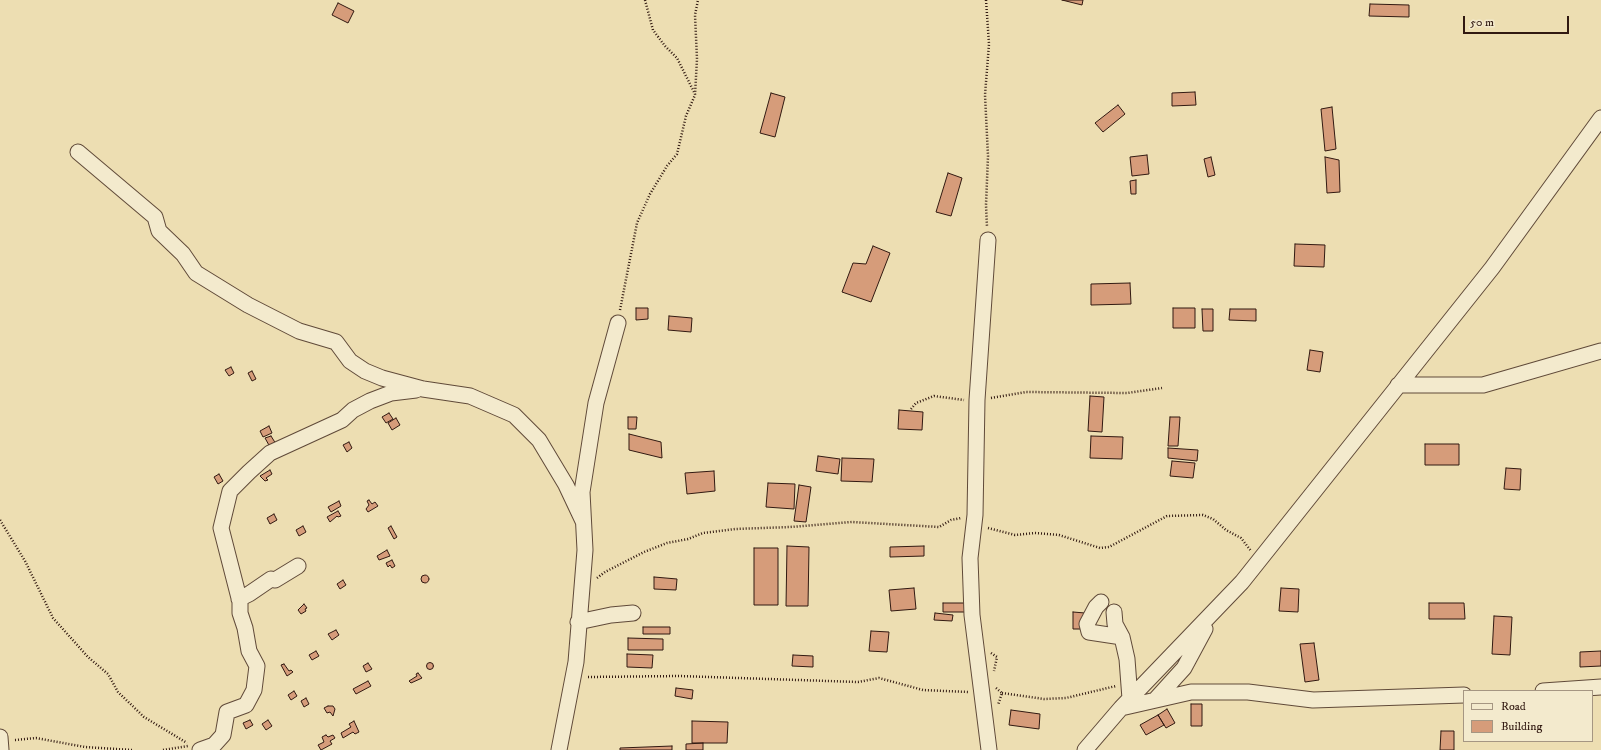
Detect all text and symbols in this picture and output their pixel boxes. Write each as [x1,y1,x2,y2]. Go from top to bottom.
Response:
scale bar [1465,8,1571,34]
text: 50 m [1470,15,1494,30]
legend [1463,690,1593,742]
text: Road [1501,699,1526,714]
text: Building [1501,719,1542,734]

